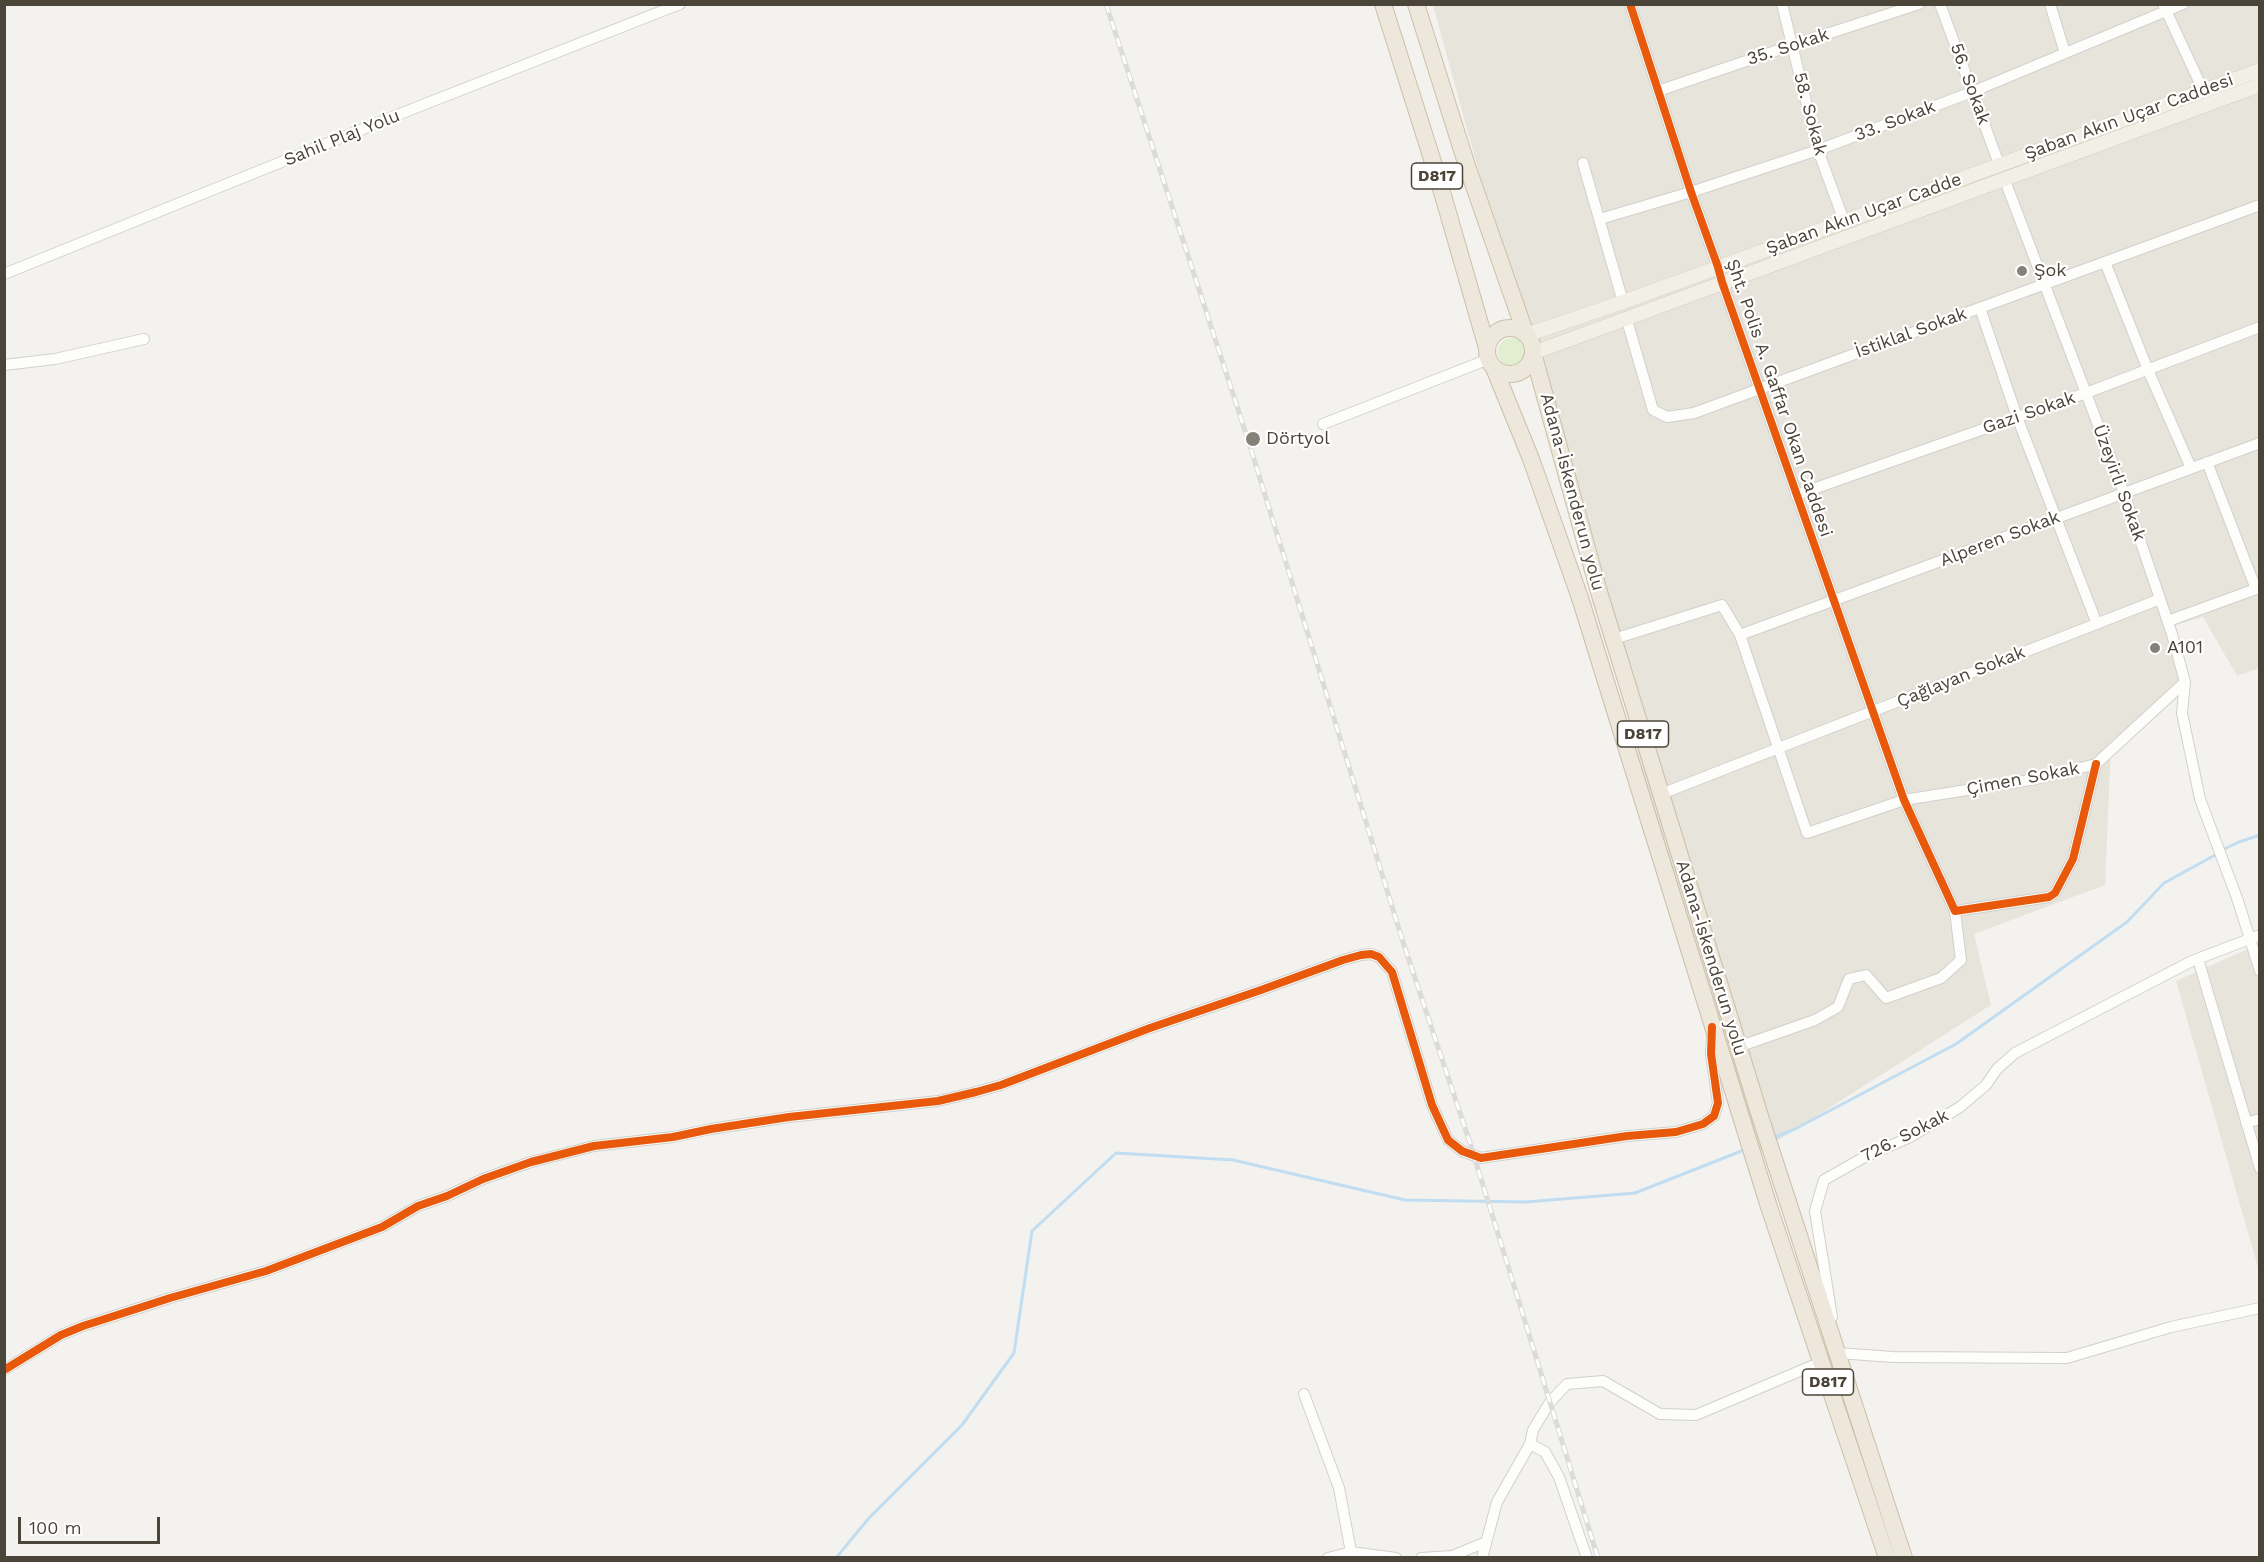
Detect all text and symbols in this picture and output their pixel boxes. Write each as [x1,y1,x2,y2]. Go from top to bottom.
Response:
street label: 35. Sokak [1744,24,1832,70]
street label: 56. Sokak [1945,40,1995,128]
street label: Şaban Akın Uçar Caddesi [2022,69,2236,165]
street label: 58. Sokak [1789,70,1831,158]
street label: 33. Sokak [1852,96,1938,146]
street label: Sahil Plaj Yolu [281,105,403,171]
road number: D817 [1412,163,1462,189]
street label: Şaban Akın Uçar Cadde [1763,169,1965,259]
street label: Şht. Polis A. Gaffar Okan Caddesi [1721,256,1837,540]
place label: Şok [2034,260,2067,282]
marker: Şok [2015,264,2029,278]
street label: İstiklal Sokak [1852,303,1970,363]
street label: Gazi Sokak [1980,387,2078,439]
street label: Adana-İskenderun yolu [1535,391,1609,593]
street label: Üzeyirli Sokak [2088,422,2150,544]
place label: Dörtyol [1266,428,1330,450]
marker: Dörtyol [1244,430,1262,448]
street label: Alperen Sokak [1937,506,2063,572]
place label: A101 [2167,637,2203,659]
street label: Çağlayan Sokak [1894,641,2028,713]
marker: A101 [2148,641,2162,655]
road number: D817 [1618,721,1668,747]
street label: Çimen Sokak [1965,757,2081,801]
street label: Adana-İskenderun yolu [1671,858,1751,1058]
street label: 726. Sokak [1858,1105,1952,1167]
road number: D817 [1802,1369,1854,1395]
scale bar [21,1505,164,1543]
text: 100 m [29,1517,82,1538]

